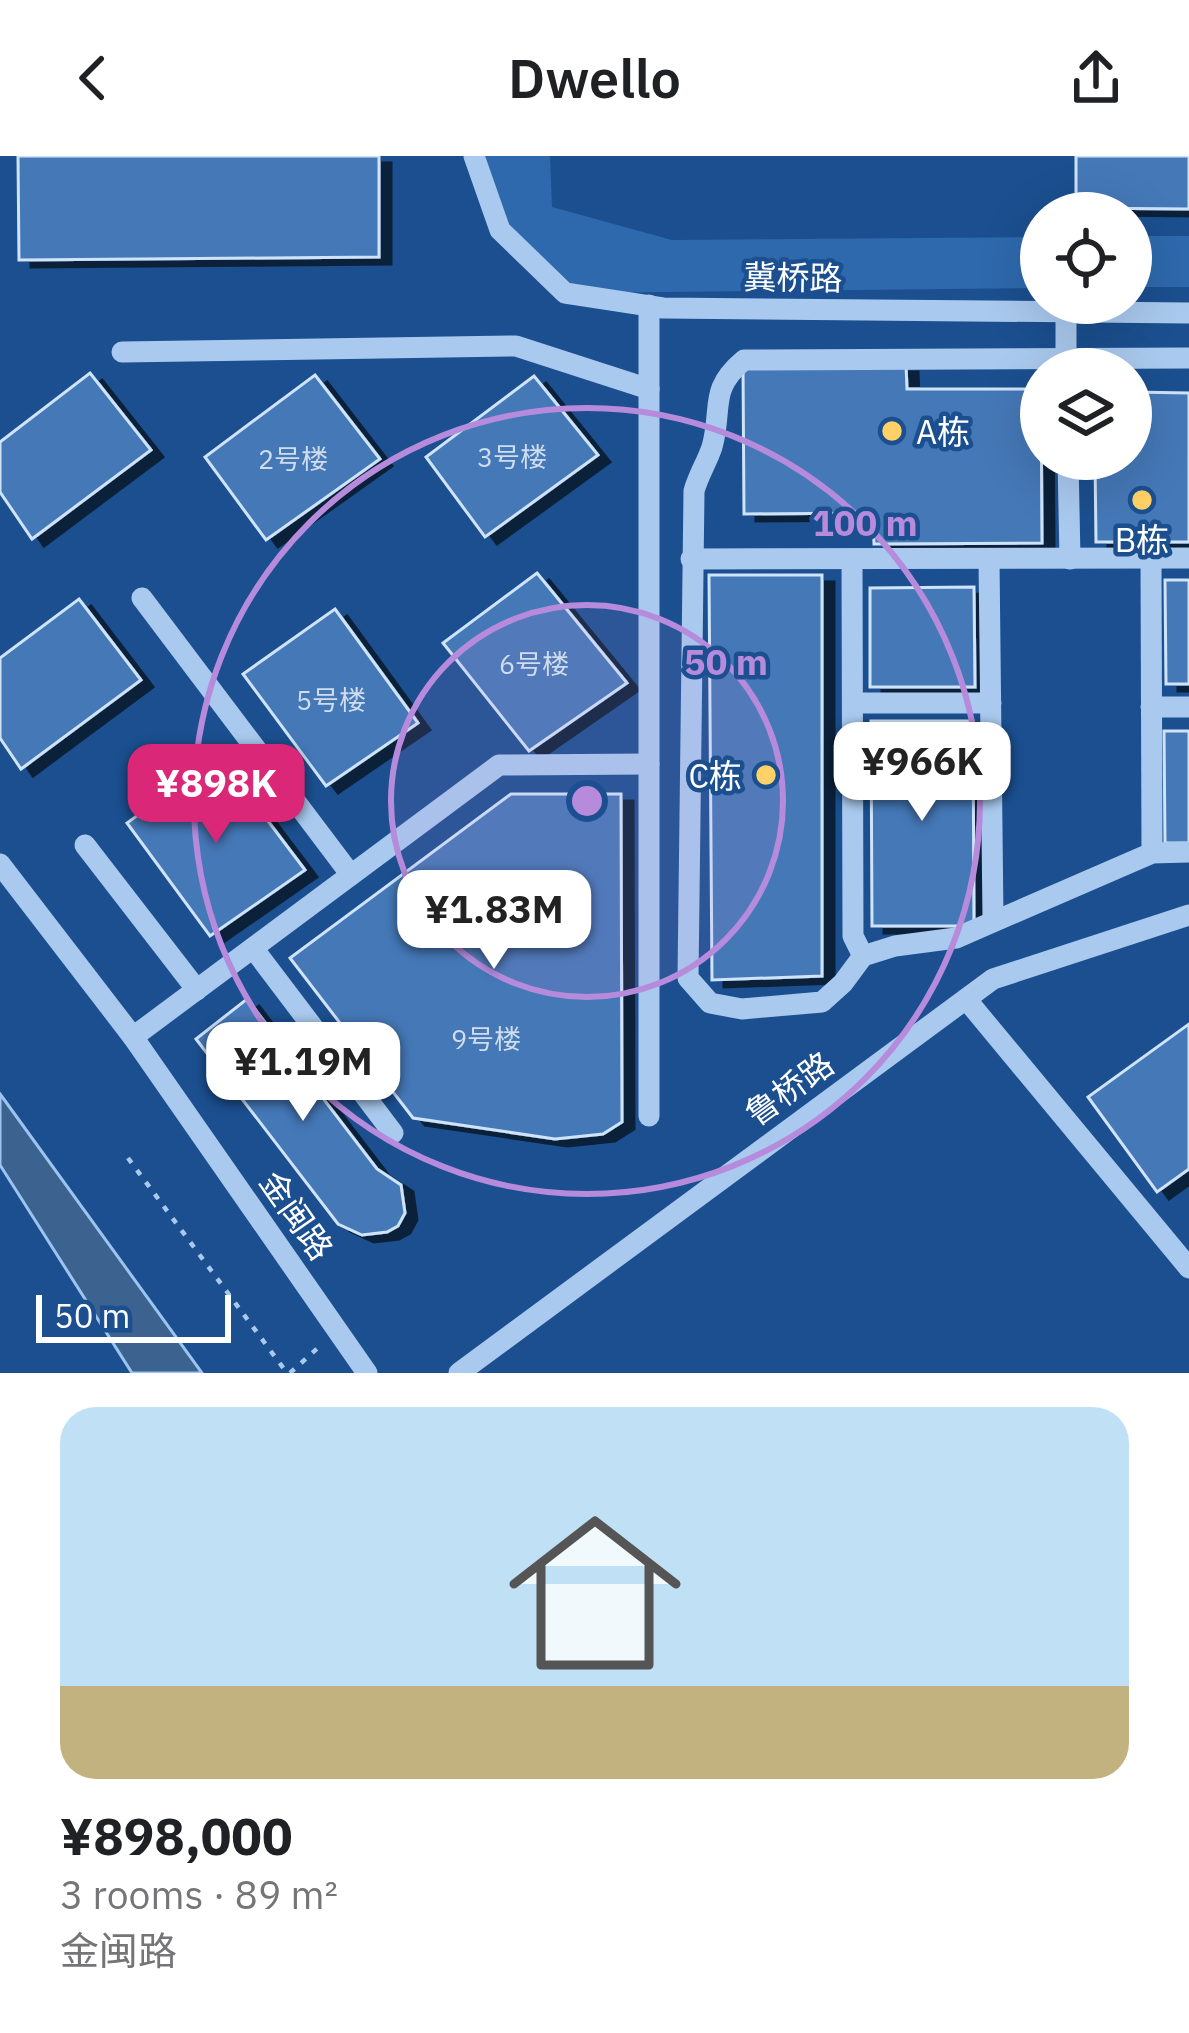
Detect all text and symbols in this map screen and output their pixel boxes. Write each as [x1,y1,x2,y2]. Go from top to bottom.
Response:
text: Dwello [508,43,681,113]
icon: back [60,45,126,111]
icon: share [1063,45,1129,111]
map controls [1020,192,1152,480]
button: locate [1020,192,1152,324]
street label: 冀桥路 [743,255,843,299]
button: layers [1020,348,1152,480]
place label: A栋 [916,410,970,453]
marker: A栋 [879,418,905,444]
house number: 3号楼 [477,439,547,474]
house number: 2号楼 [258,441,328,476]
marker: B栋 [1129,487,1155,513]
text: 100 m [812,499,918,546]
place label: B栋 [1115,518,1169,561]
text: 50 m [684,638,768,685]
house number: 6号楼 [499,646,569,681]
house number: 5号楼 [296,682,366,717]
pin: ¥966K [838,722,1006,824]
text: ¥966K [861,735,983,786]
pin: ¥898K [132,744,300,846]
place label: C栋 [689,754,742,797]
text: ¥898K [155,757,277,808]
marker: C栋 [753,762,779,788]
centre of rings [566,780,608,822]
pin: ¥1.83M [396,870,592,972]
text: ¥1.83M [424,883,564,934]
house number: 9号楼 [451,1021,521,1056]
pin: ¥1.19M [205,1022,401,1124]
text: ¥1.19M [233,1035,373,1086]
street label: 鲁桥路 [736,1042,842,1134]
street label: 金闽路 [251,1162,343,1268]
scale bar [36,1289,231,1342]
text: 50 m [54,1294,130,1337]
icon: home [487,1485,703,1701]
text: ¥898,000 [60,1803,293,1869]
text: 3 rooms · 89 m² [60,1869,338,1920]
text: 金闽路 [60,1925,177,1976]

